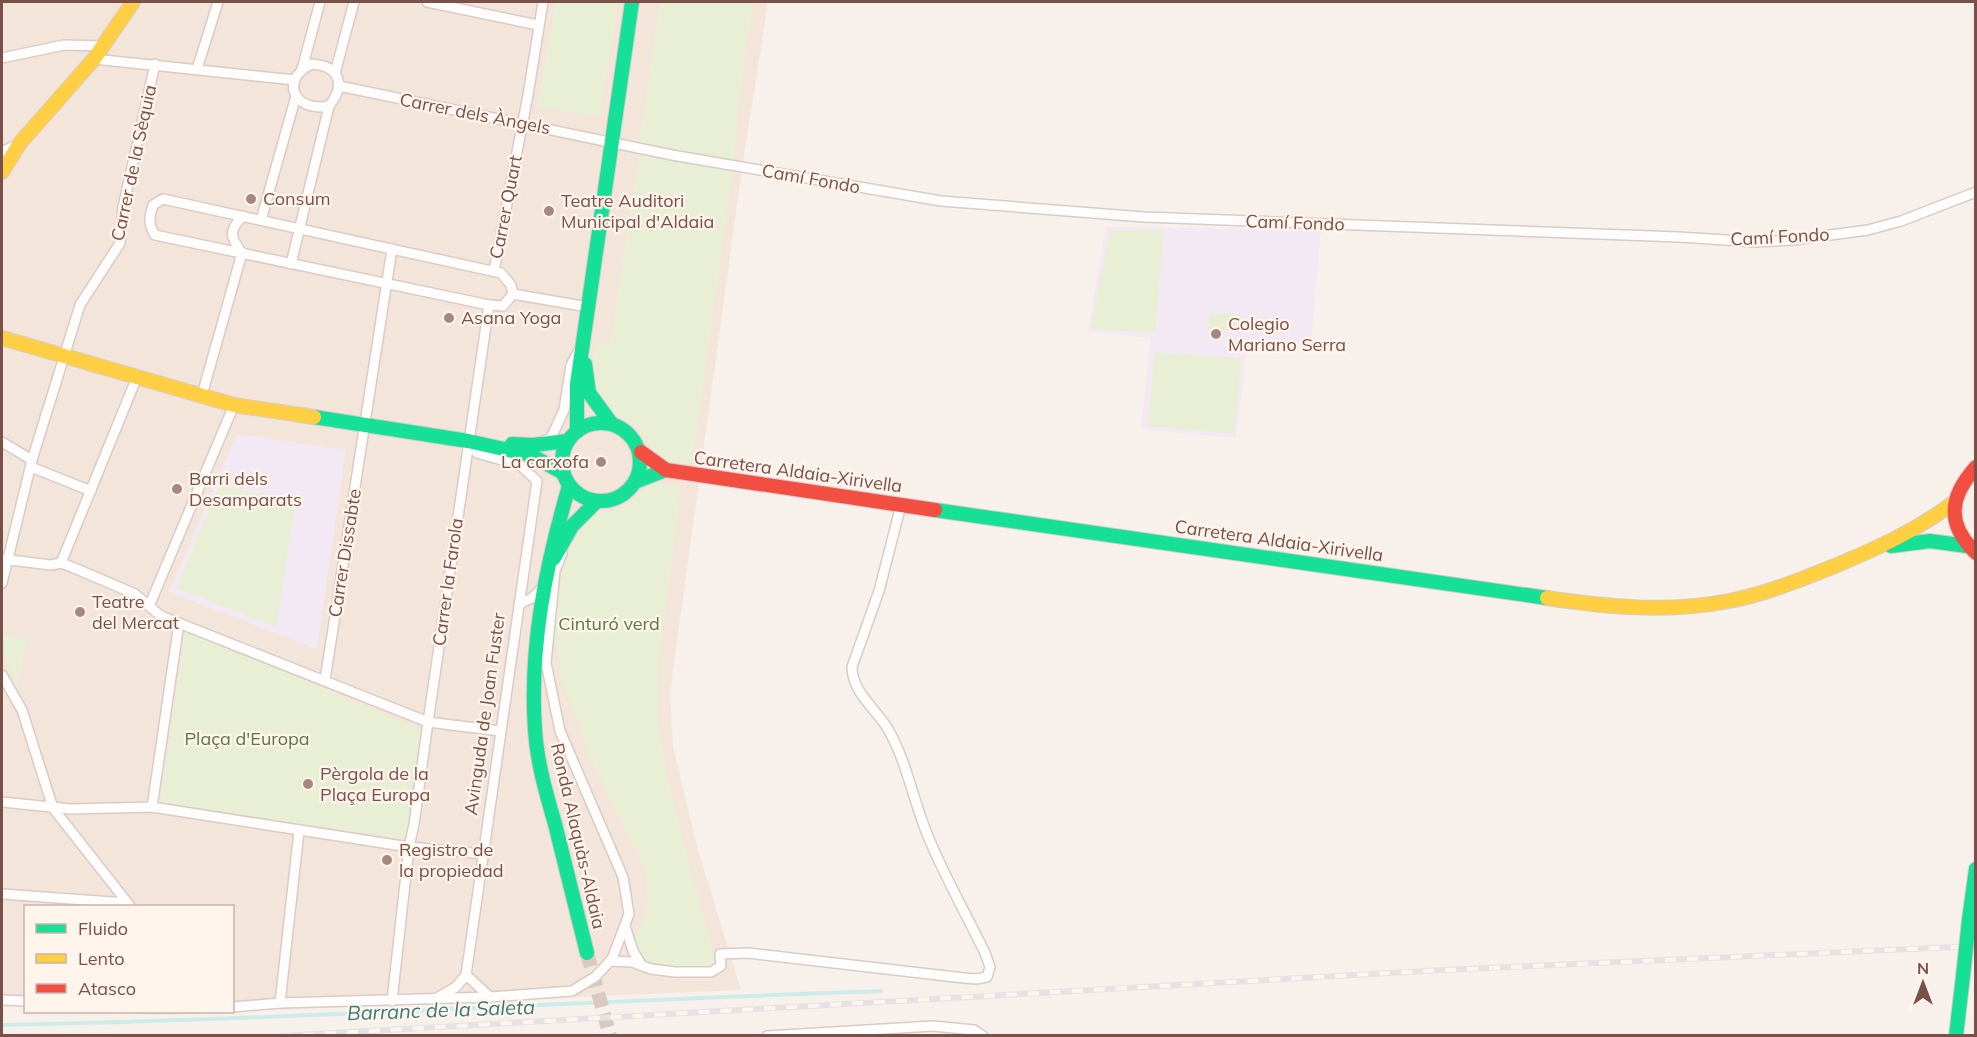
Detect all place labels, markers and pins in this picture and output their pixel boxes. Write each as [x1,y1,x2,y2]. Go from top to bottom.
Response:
place label: Consum [263,187,331,210]
place label: Teatre Auditori Municipal d'Aldaia [561,189,714,233]
marker: Consum [244,192,258,206]
marker: Teatre Auditori Municipal d'Aldaia [542,204,556,218]
place label: Asana Yoga [461,306,561,329]
marker: Asana Yoga [442,311,456,325]
place label: Colegio Mariano Serra [1228,312,1346,356]
marker: Colegio Mariano Serra [1209,327,1223,341]
place label: La carxofa [501,450,589,473]
marker: La carxofa [594,455,608,469]
place label: Barri dels Desamparats [189,467,302,511]
marker: Barri dels Desamparats [170,482,184,496]
place label: Teatre del Mercat [92,590,179,634]
marker: Teatre del Mercat [73,605,87,619]
place label: Pèrgola de la Plaça Europa [320,762,430,806]
marker: Pèrgola de la Plaça Europa [301,777,315,791]
place label: Registro de la propiedad [399,838,504,882]
marker: Registro de la propiedad [380,853,394,867]

